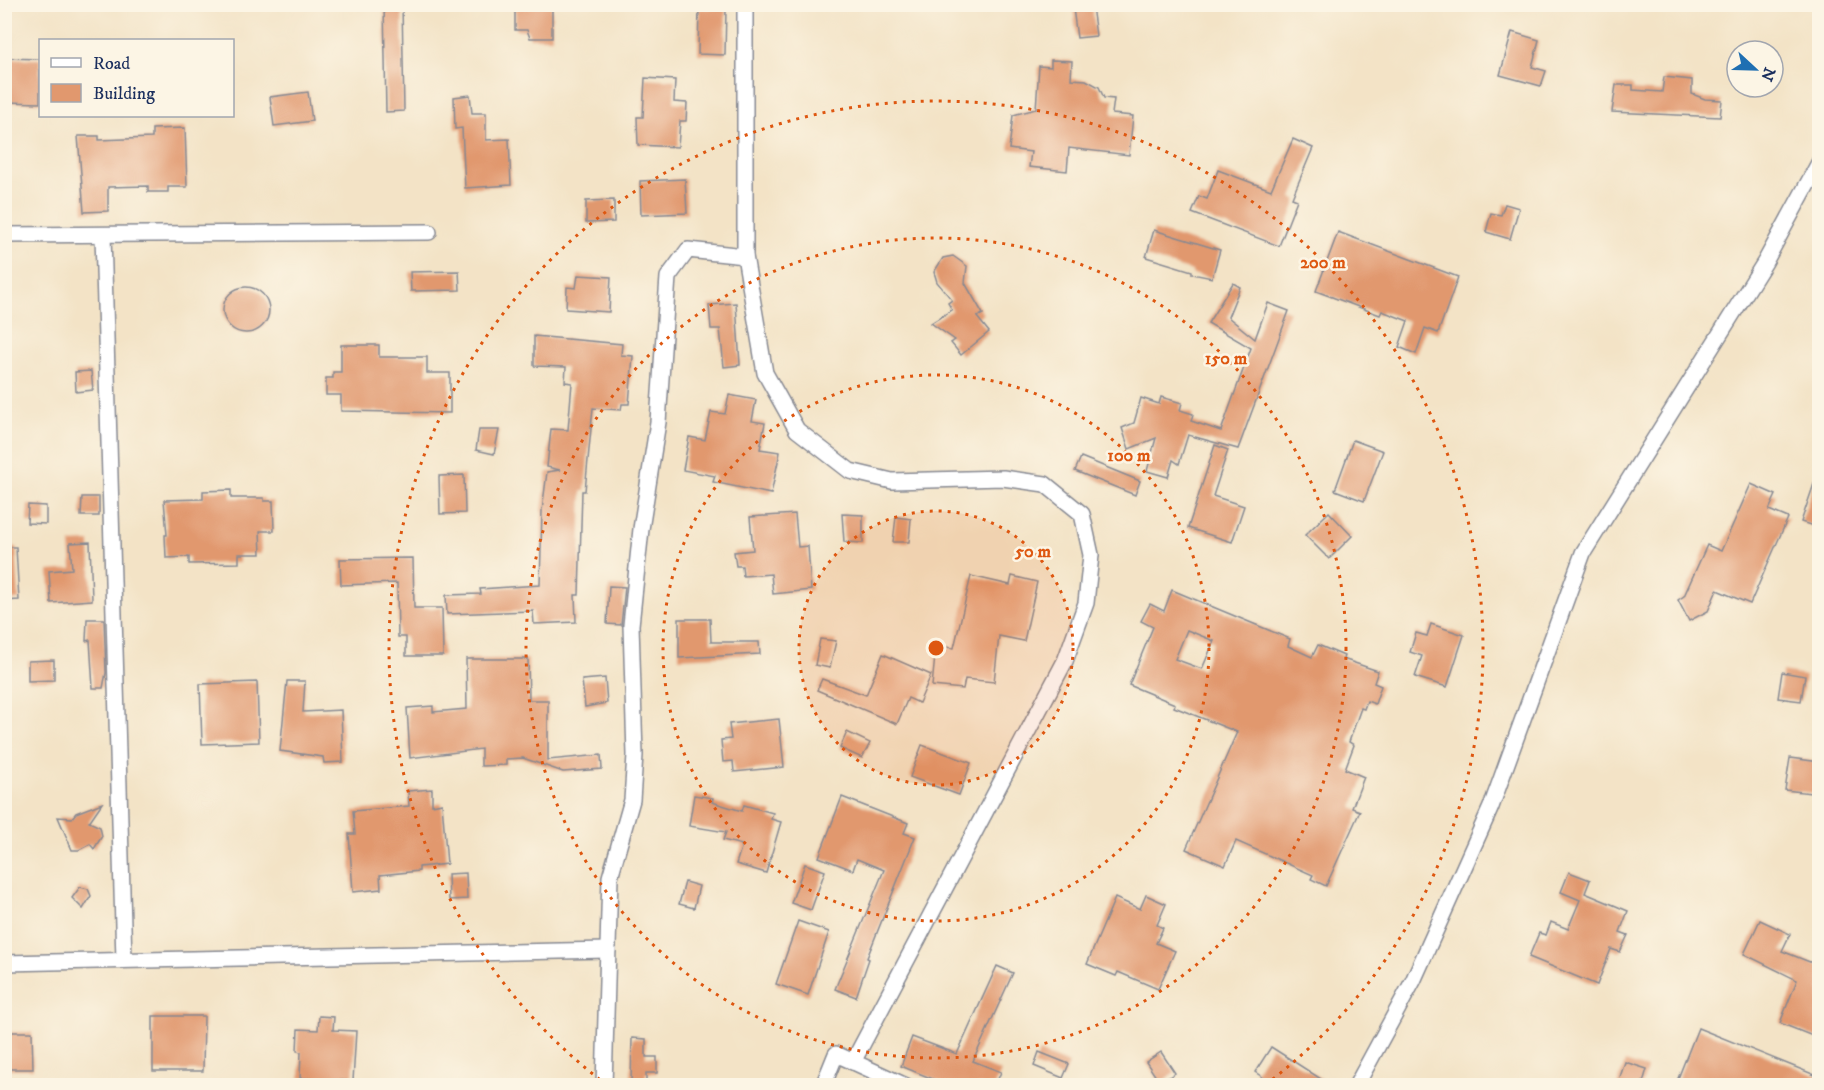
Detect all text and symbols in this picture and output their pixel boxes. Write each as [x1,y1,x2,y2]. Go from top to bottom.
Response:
legend [39,39,234,117]
north arrow [1725,39,1785,99]
text: Road [93,53,130,75]
text: N [1756,64,1780,84]
text: Building [93,83,155,105]
text: 200 m [1300,252,1346,274]
text: 150 m [1205,348,1248,370]
text: 100 m [1107,445,1151,467]
text: 50 m [1014,541,1051,563]
centre of rings [926,638,946,658]

